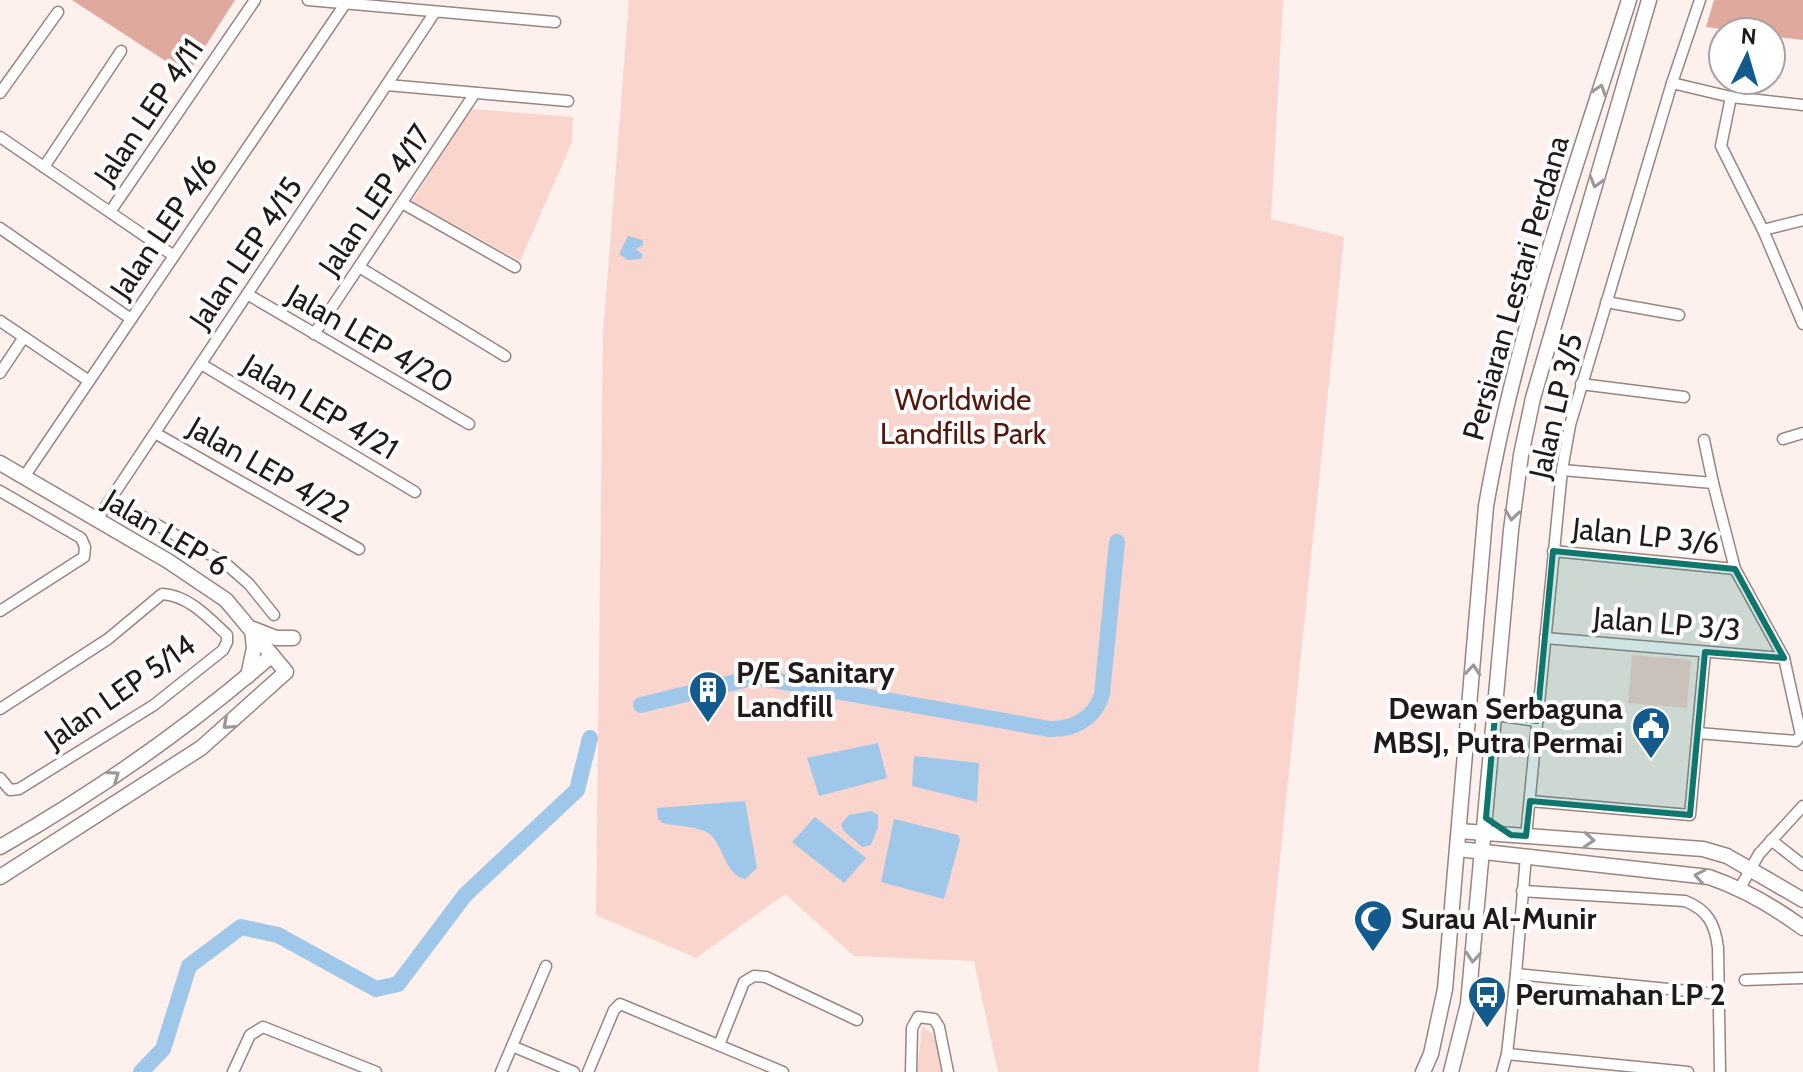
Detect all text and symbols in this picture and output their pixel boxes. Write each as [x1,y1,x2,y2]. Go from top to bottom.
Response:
north arrow [1707,16,1787,96]
text: N [1740,22,1758,51]
street label: Jalan LEP 4/11 [85,31,211,193]
one-way arrow [1591,84,1607,98]
street label: Jalan LEP 4/17 [310,117,439,283]
street label: Persiaran Lestari Perdana [1454,131,1577,444]
street label: Jalan LEP 4/6 [101,148,225,307]
street label: Jalan LEP 4/15 [181,170,310,337]
one-way arrow [1589,175,1605,189]
street label: Jalan LEP 4/20 [280,276,460,401]
street label: Jalan LP 3/5 [1521,330,1590,483]
street label: Jalan LEP 4/21 [235,345,405,467]
park label: Worldwide Landfills Park [880,381,1047,452]
street label: Jalan LEP 4/22 [181,408,357,531]
street label: Jalan LEP 6 [96,480,236,584]
one-way arrow [1504,509,1521,522]
street label: Jalan LP 3/6 [1570,509,1721,562]
street label: Jalan LP 3/3 [1591,599,1742,648]
street label: Jalan LEP 5/14 [36,626,202,758]
place label: P/E Sanitary Landfill [736,654,895,725]
one-way arrow [1464,663,1481,676]
building icon: P/E Sanitary Landfill [687,669,729,724]
place label: Dewan Serbaguna MBSJ, Putra Permai [1373,690,1623,761]
public building icon: Dewan Serbaguna MBSJ, Putra Permai [1630,705,1672,760]
one-way arrow [222,714,237,728]
one-way arrow [105,771,119,786]
one-way arrow [1582,831,1595,848]
one-way arrow [1693,869,1706,886]
mosque icon: Surau Al-Munir [1352,898,1394,953]
place label: Surau Al-Munir [1401,900,1596,937]
one-way arrow [1464,951,1481,964]
bus stop icon: Perumahan LP 2 [1466,974,1508,1029]
place label: Perumahan LP 2 [1515,976,1726,1013]

